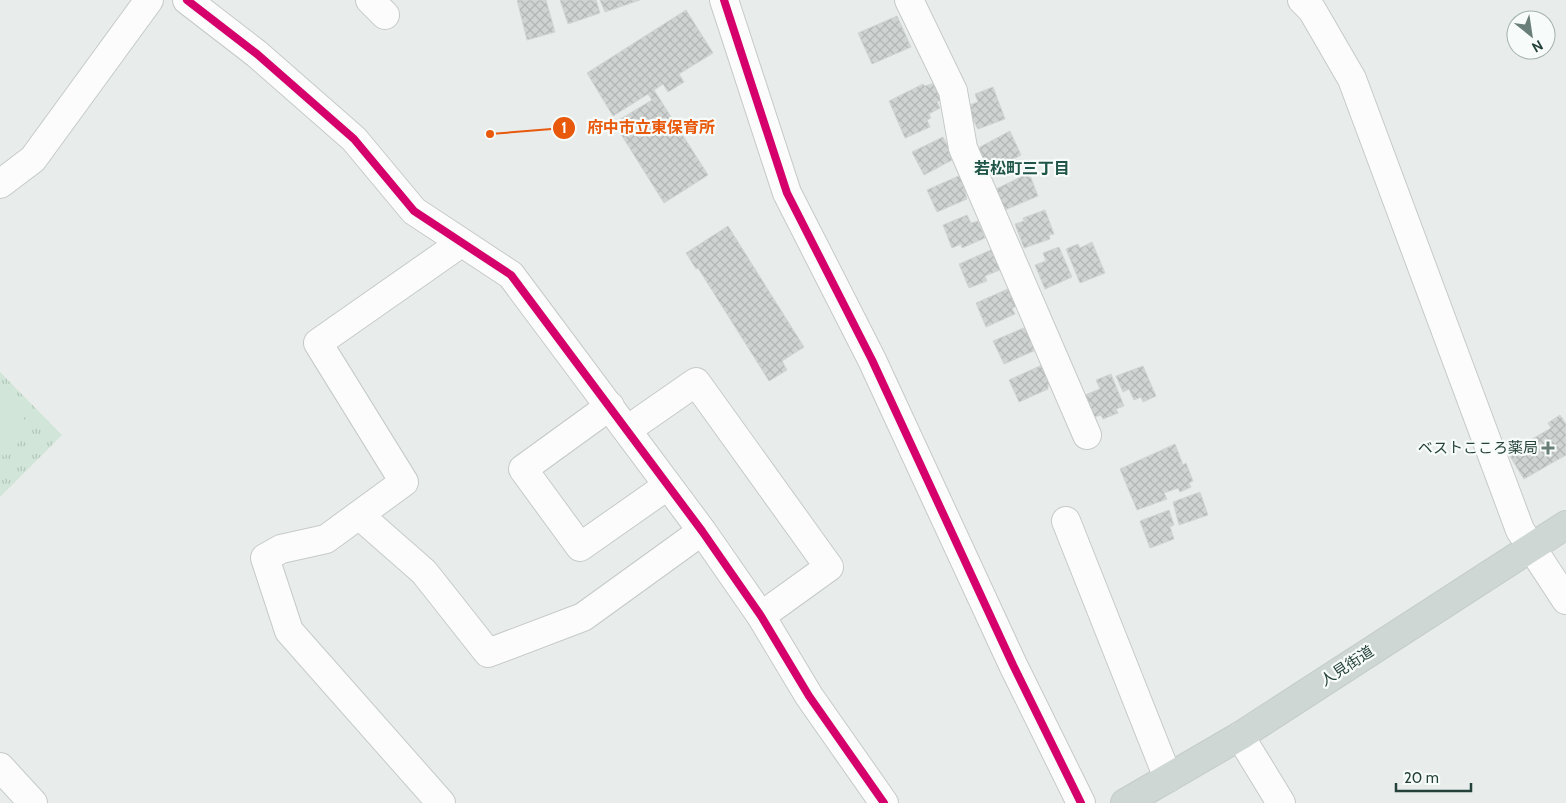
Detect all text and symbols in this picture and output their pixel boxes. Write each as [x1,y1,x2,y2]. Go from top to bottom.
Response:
north arrow [1506,10,1556,60]
text: N [1529,36,1546,57]
callout: 府中市立東保育所 [552,112,725,143]
text: 府中市立東保育所 [587,118,715,137]
text: 1 [561,119,567,137]
district label: 若松町三丁目 [974,159,1070,178]
place label: ベストこころ薬局 [1418,439,1538,457]
marker: ベストこころ薬局 [1542,442,1554,454]
street label: 人見街道 [1317,642,1377,690]
scale bar [1396,760,1471,792]
text: 20 m [1404,769,1439,787]

